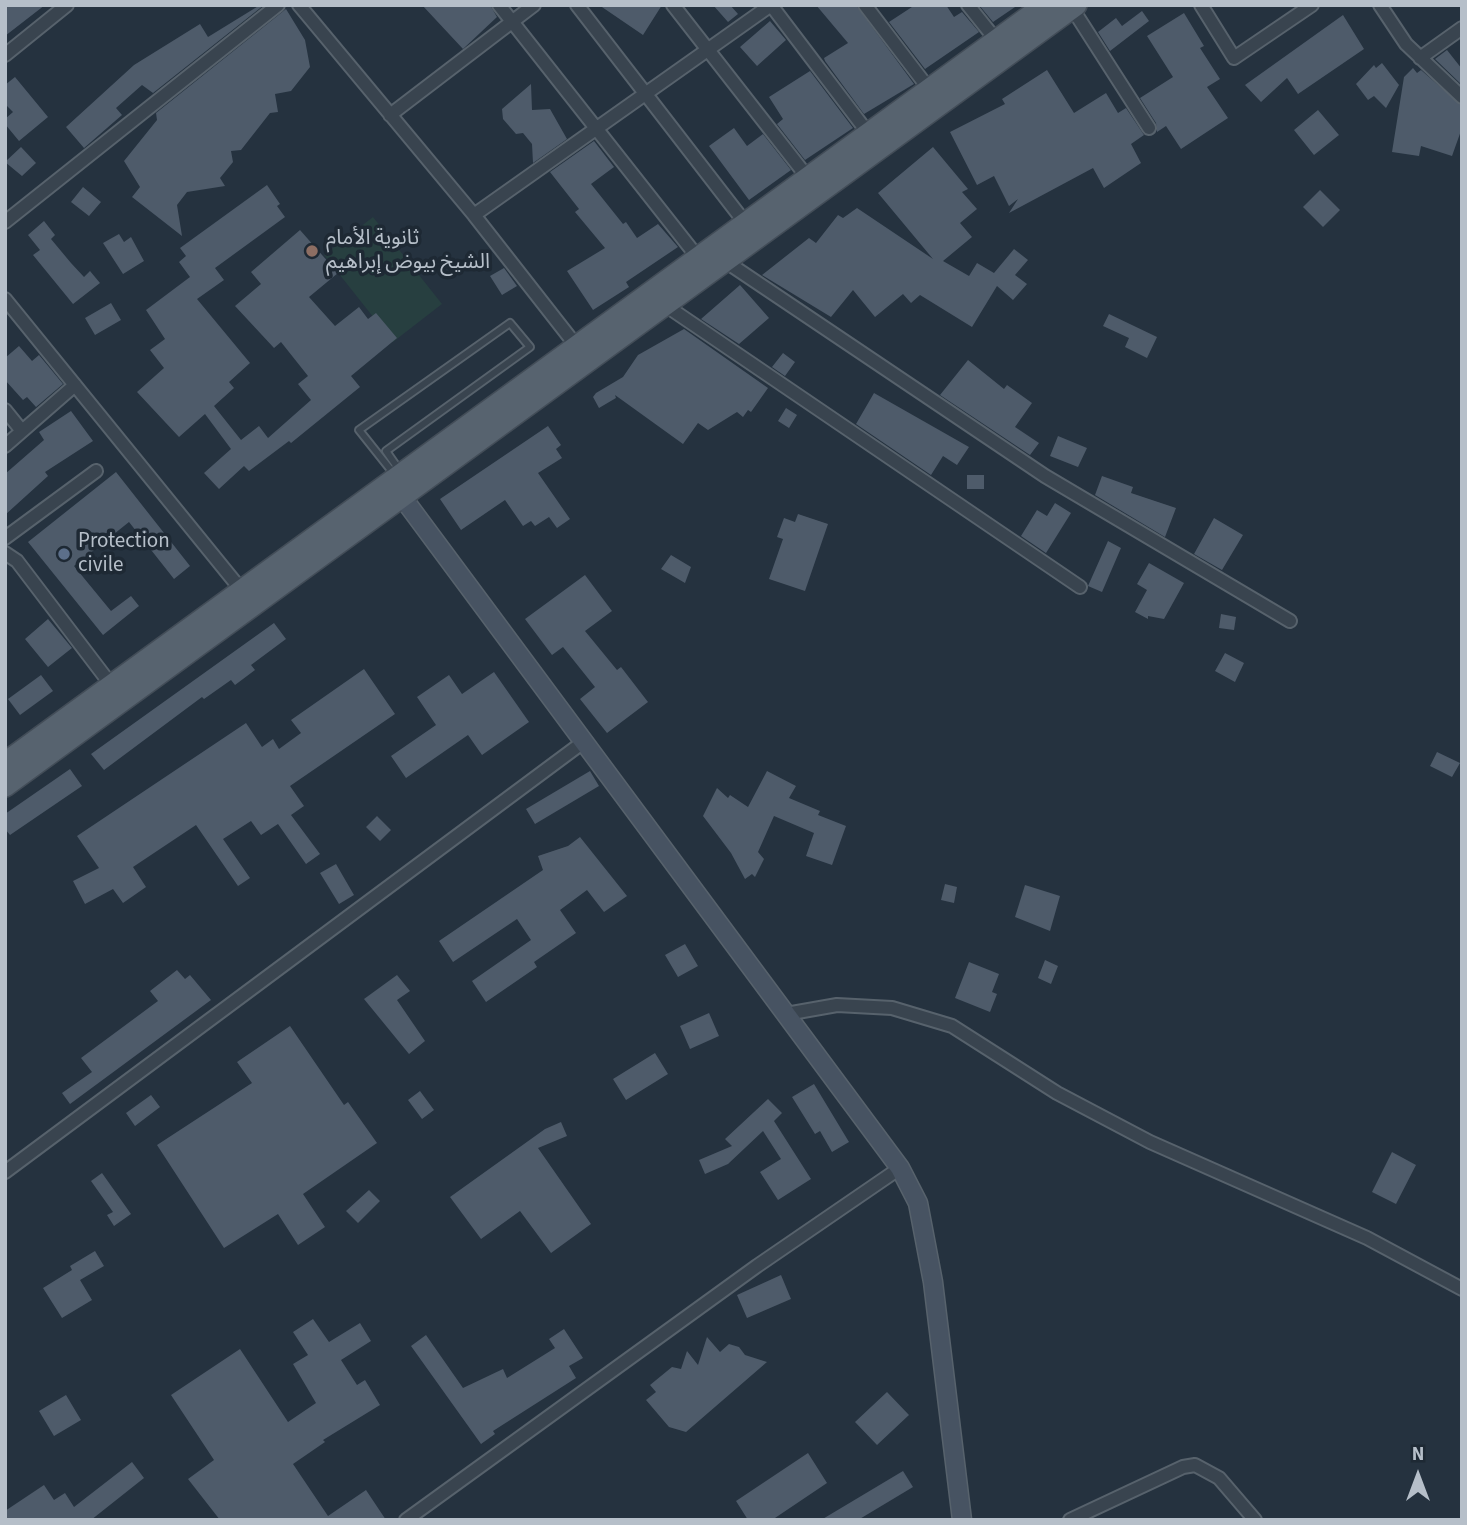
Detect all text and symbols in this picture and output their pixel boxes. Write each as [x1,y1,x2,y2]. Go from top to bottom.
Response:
place label: ثانوية الأمام الشيخ بيوض إبراهيم [326,226,490,276]
marker: ثانوية الأمام الشيخ بيوض إبراهيم [304,243,320,259]
place label: Protection civile [78,529,170,579]
marker: Protection civile [56,546,72,562]
north arrow [1383,1441,1453,1511]
text: N [1412,1441,1424,1468]

